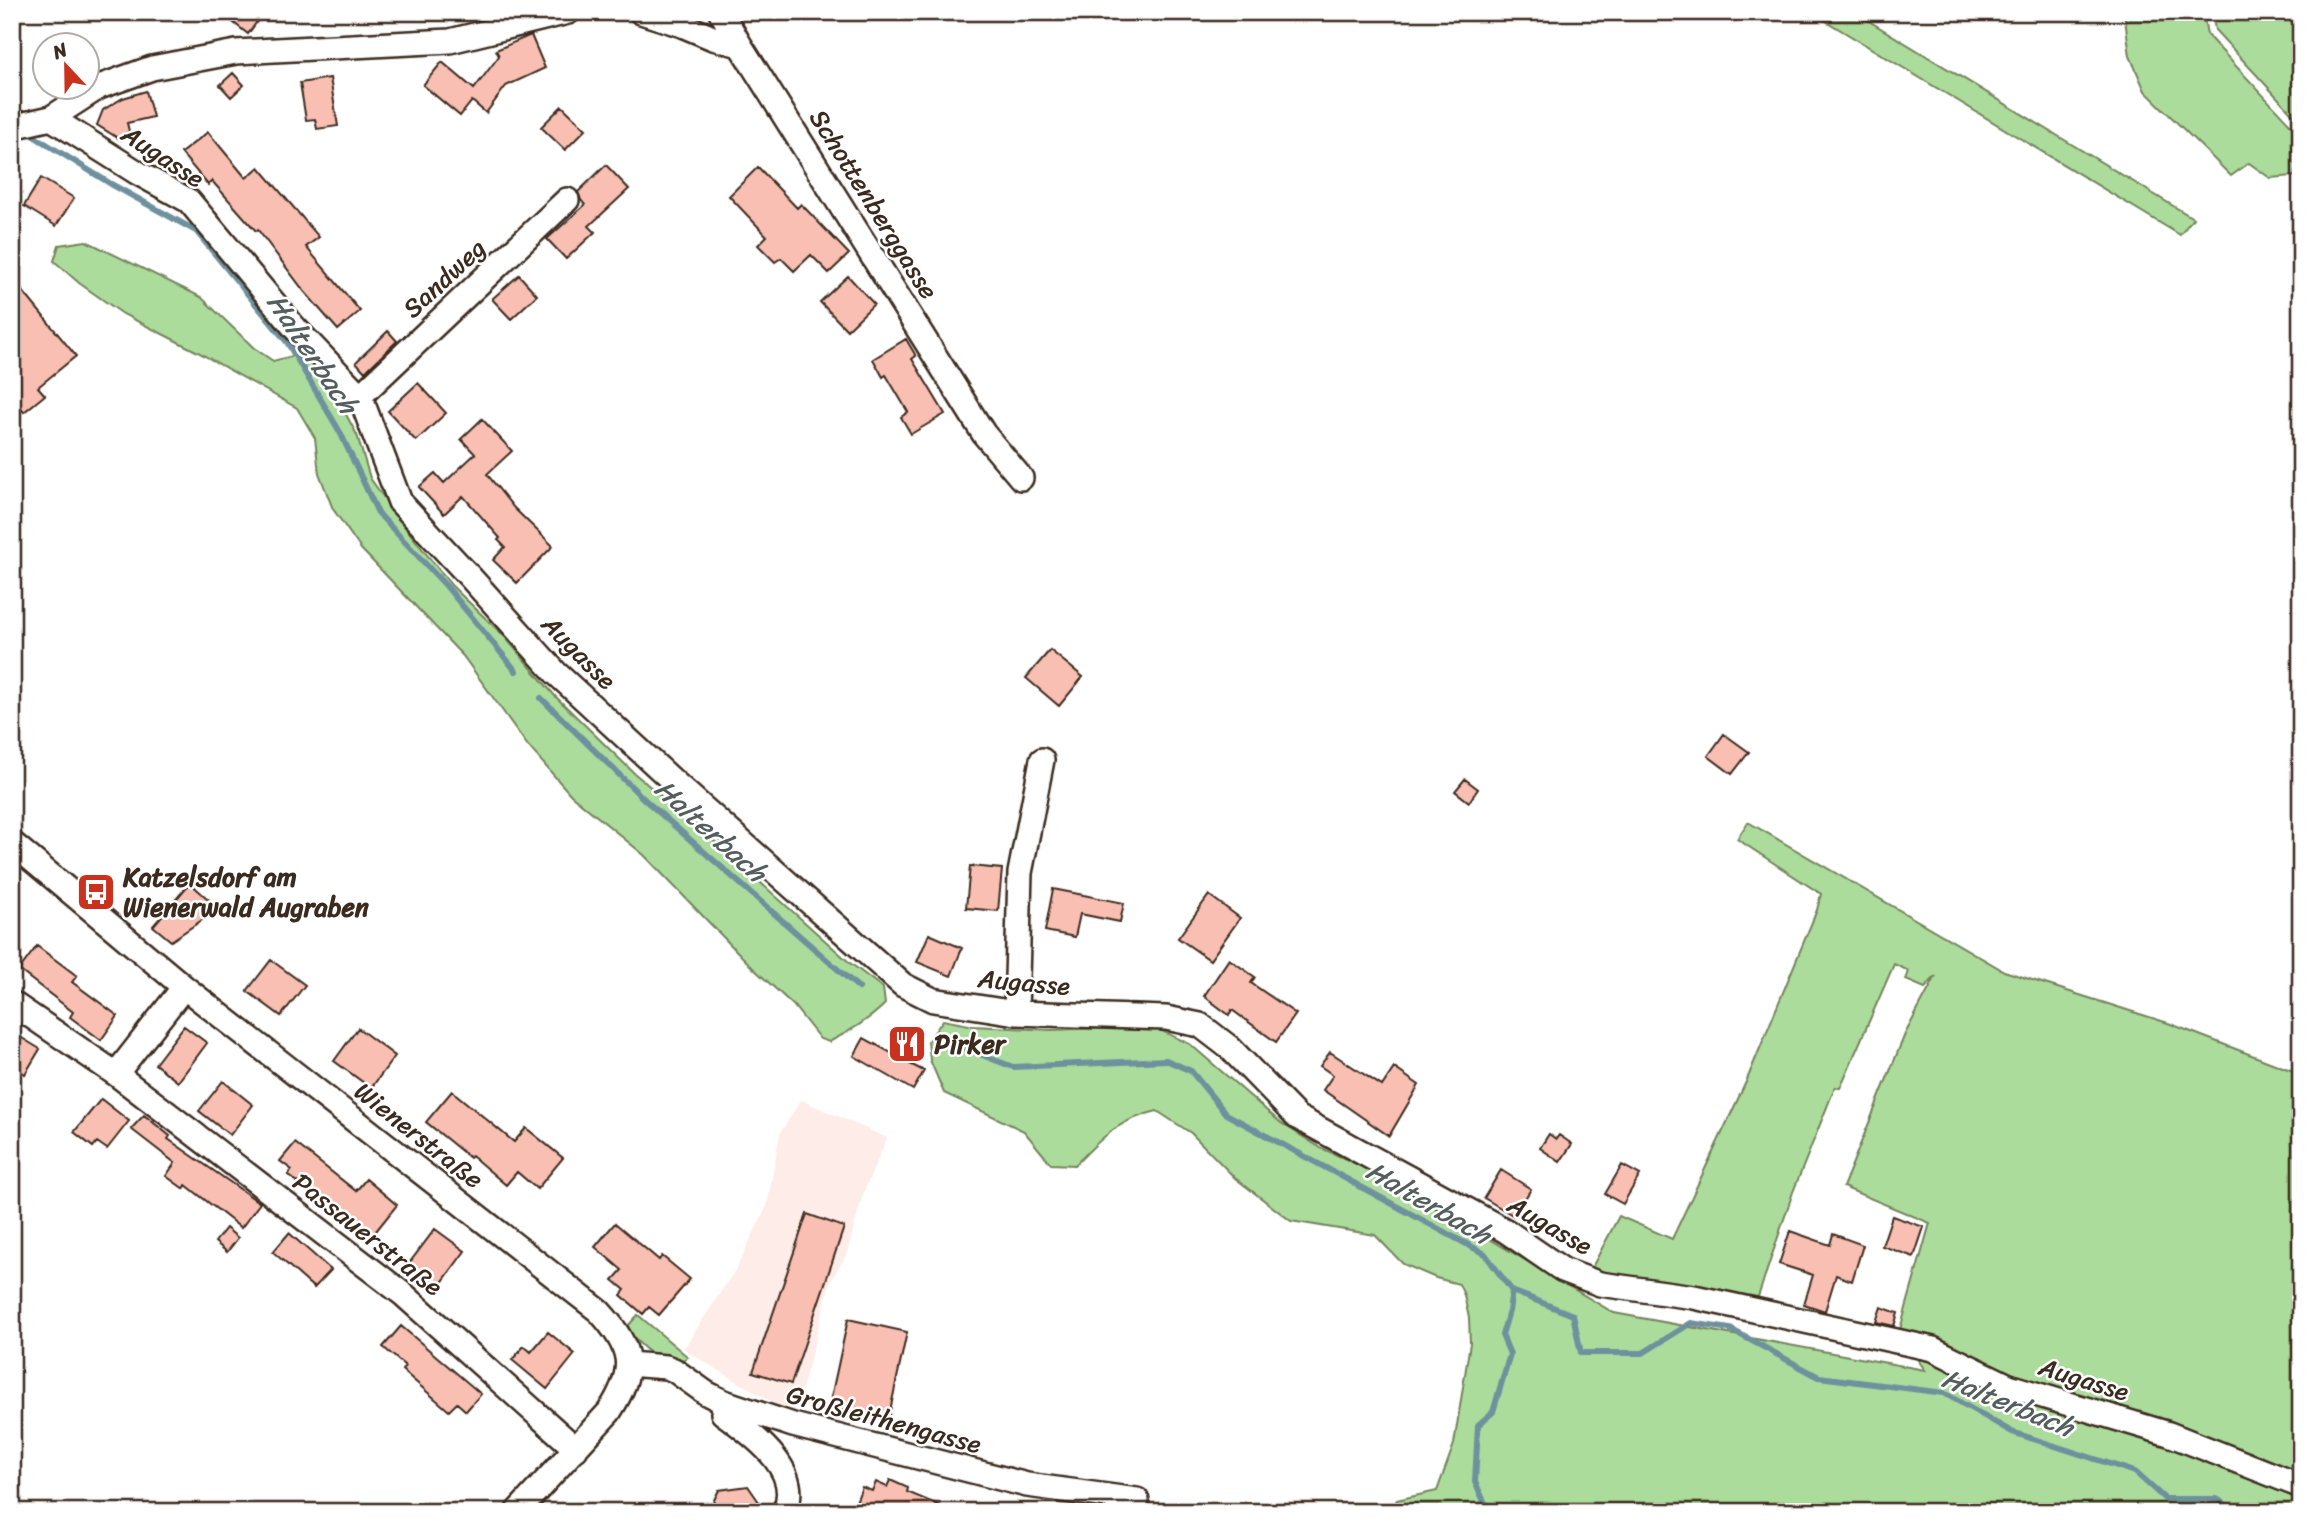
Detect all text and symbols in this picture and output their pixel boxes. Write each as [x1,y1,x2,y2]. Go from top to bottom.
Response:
north arrow [32,32,102,102]
text: N [47,33,73,69]
street label: Schottenberggasse [797,99,951,309]
street label: Augasse [111,111,215,201]
street label: Sandweg [391,227,497,329]
water label: Halterbach [254,282,373,426]
street label: Augasse [529,602,628,701]
water label: Halterbach [643,766,780,896]
place label: Katzelsdorf am Wienerwald Augraben [122,854,370,930]
bus stop icon: Katzelsdorf am Wienerwald Augraben [75,871,117,913]
street label: Augasse [975,955,1072,1009]
place label: Pirker [934,1021,1008,1067]
restaurant icon: Pirker [886,1023,928,1065]
street label: Wienerstraße [344,1069,494,1201]
water label: Halterbach [1357,1147,1503,1259]
street label: Passauerstraße [282,1160,454,1308]
street label: Augasse [1498,1181,1602,1268]
street label: Augasse [2032,1343,2135,1415]
water label: Halterbach [1935,1354,2083,1452]
street label: Großleithengasse [781,1371,987,1467]

